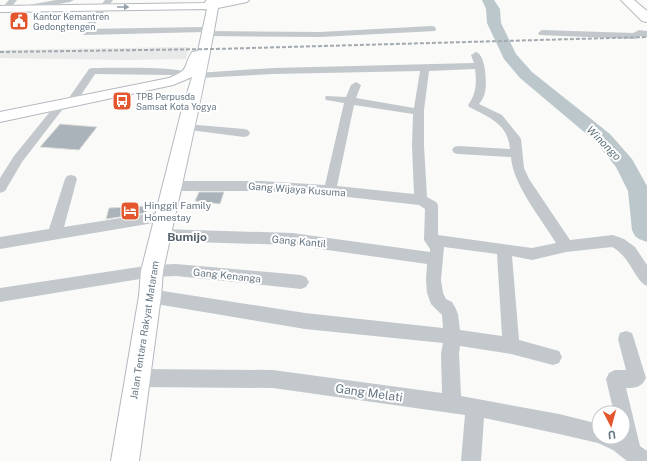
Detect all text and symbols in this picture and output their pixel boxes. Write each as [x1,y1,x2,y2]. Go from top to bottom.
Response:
one-way arrow [117,4,130,10]
public building icon: Kantor Kemantren Gedongtengen [8,10,30,32]
place label: Kantor Kemantren Gedongtengen [33,11,109,32]
bus stop icon: TPB Perpusda Samsat Kota Yogya [111,90,133,112]
place label: TPB Perpusda Samsat Kota Yogya [136,91,216,112]
water label: Winongo [584,123,624,163]
street label: Gang Wijaya Kusuma [248,180,346,198]
place label: Hinggil Family Homestay [144,199,212,223]
hotel icon: Hinggil Family Homestay [119,200,141,222]
district label: Bumijo [167,230,207,244]
street label: Gang Kantil [271,233,327,249]
street label: Jalan Tentara Rakyat Mataram [127,260,161,400]
street label: Gang Kenanga [192,265,262,285]
street label: Gang Melati [335,381,404,405]
north arrow [591,405,631,445]
text: U [607,429,617,441]

